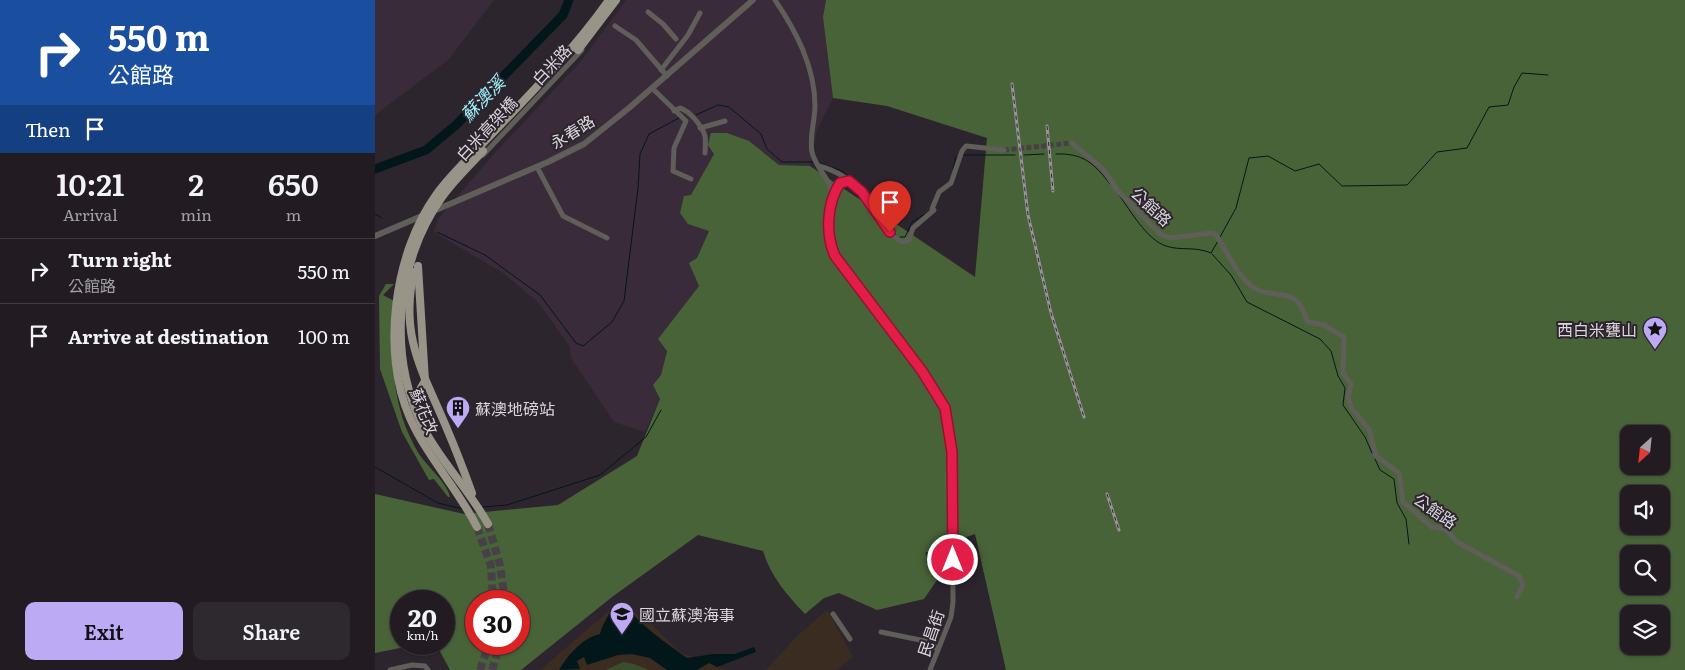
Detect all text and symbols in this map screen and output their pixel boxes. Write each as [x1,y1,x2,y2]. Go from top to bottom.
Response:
text: 550 m [108,10,210,62]
icon: right [25,20,90,85]
street label: 白米路 [526,38,576,90]
text: 公館路 [108,57,174,90]
water label: 蘇澳溪 [454,67,513,127]
street label: 白米高架橋 [450,91,522,165]
street label: 永春路 [545,108,599,154]
text: Then [25,115,71,143]
icon: arrive [81,115,109,143]
text: 10:21 [56,161,124,205]
text: 2 [188,161,204,205]
text: 650 [268,161,319,205]
pin [869,181,911,232]
street label: 公館路 [1126,181,1178,231]
icon: arrive [876,188,904,216]
text: Arrival [63,202,118,226]
text: min [180,202,212,226]
text: m [286,202,301,226]
text: Turn right [68,245,172,273]
icon: right [25,257,53,285]
text: 550 m [297,257,350,285]
text: 公館路 [68,273,116,297]
place icon: 西白米甕山 [1642,316,1668,350]
place label: 西白米甕山 [1557,317,1637,341]
icon: arrive [25,322,53,350]
text: Arrive at destination [68,322,269,350]
text: 100 m [298,322,350,350]
street label: 蘇花改 [405,384,445,438]
building icon: 蘇澳地磅站 [445,395,471,429]
place label: 蘇澳地磅站 [475,396,555,420]
north arrow [1620,425,1670,475]
map controls [1620,425,1670,655]
button: sound [1620,485,1670,535]
street label: 公館路 [1409,486,1463,534]
position arrow [926,533,978,585]
button: search [1620,545,1670,595]
speed limit sign: 30 [465,590,530,655]
text: 20 [408,598,437,635]
school or university icon: 國立蘇澳海事 [609,601,635,635]
button: Exit [25,602,183,660]
button: Share [193,602,350,660]
place label: 國立蘇澳海事 [639,602,735,626]
button: layers [1620,605,1670,655]
street label: 民昌街 [911,606,949,660]
text: km/h [407,626,438,644]

